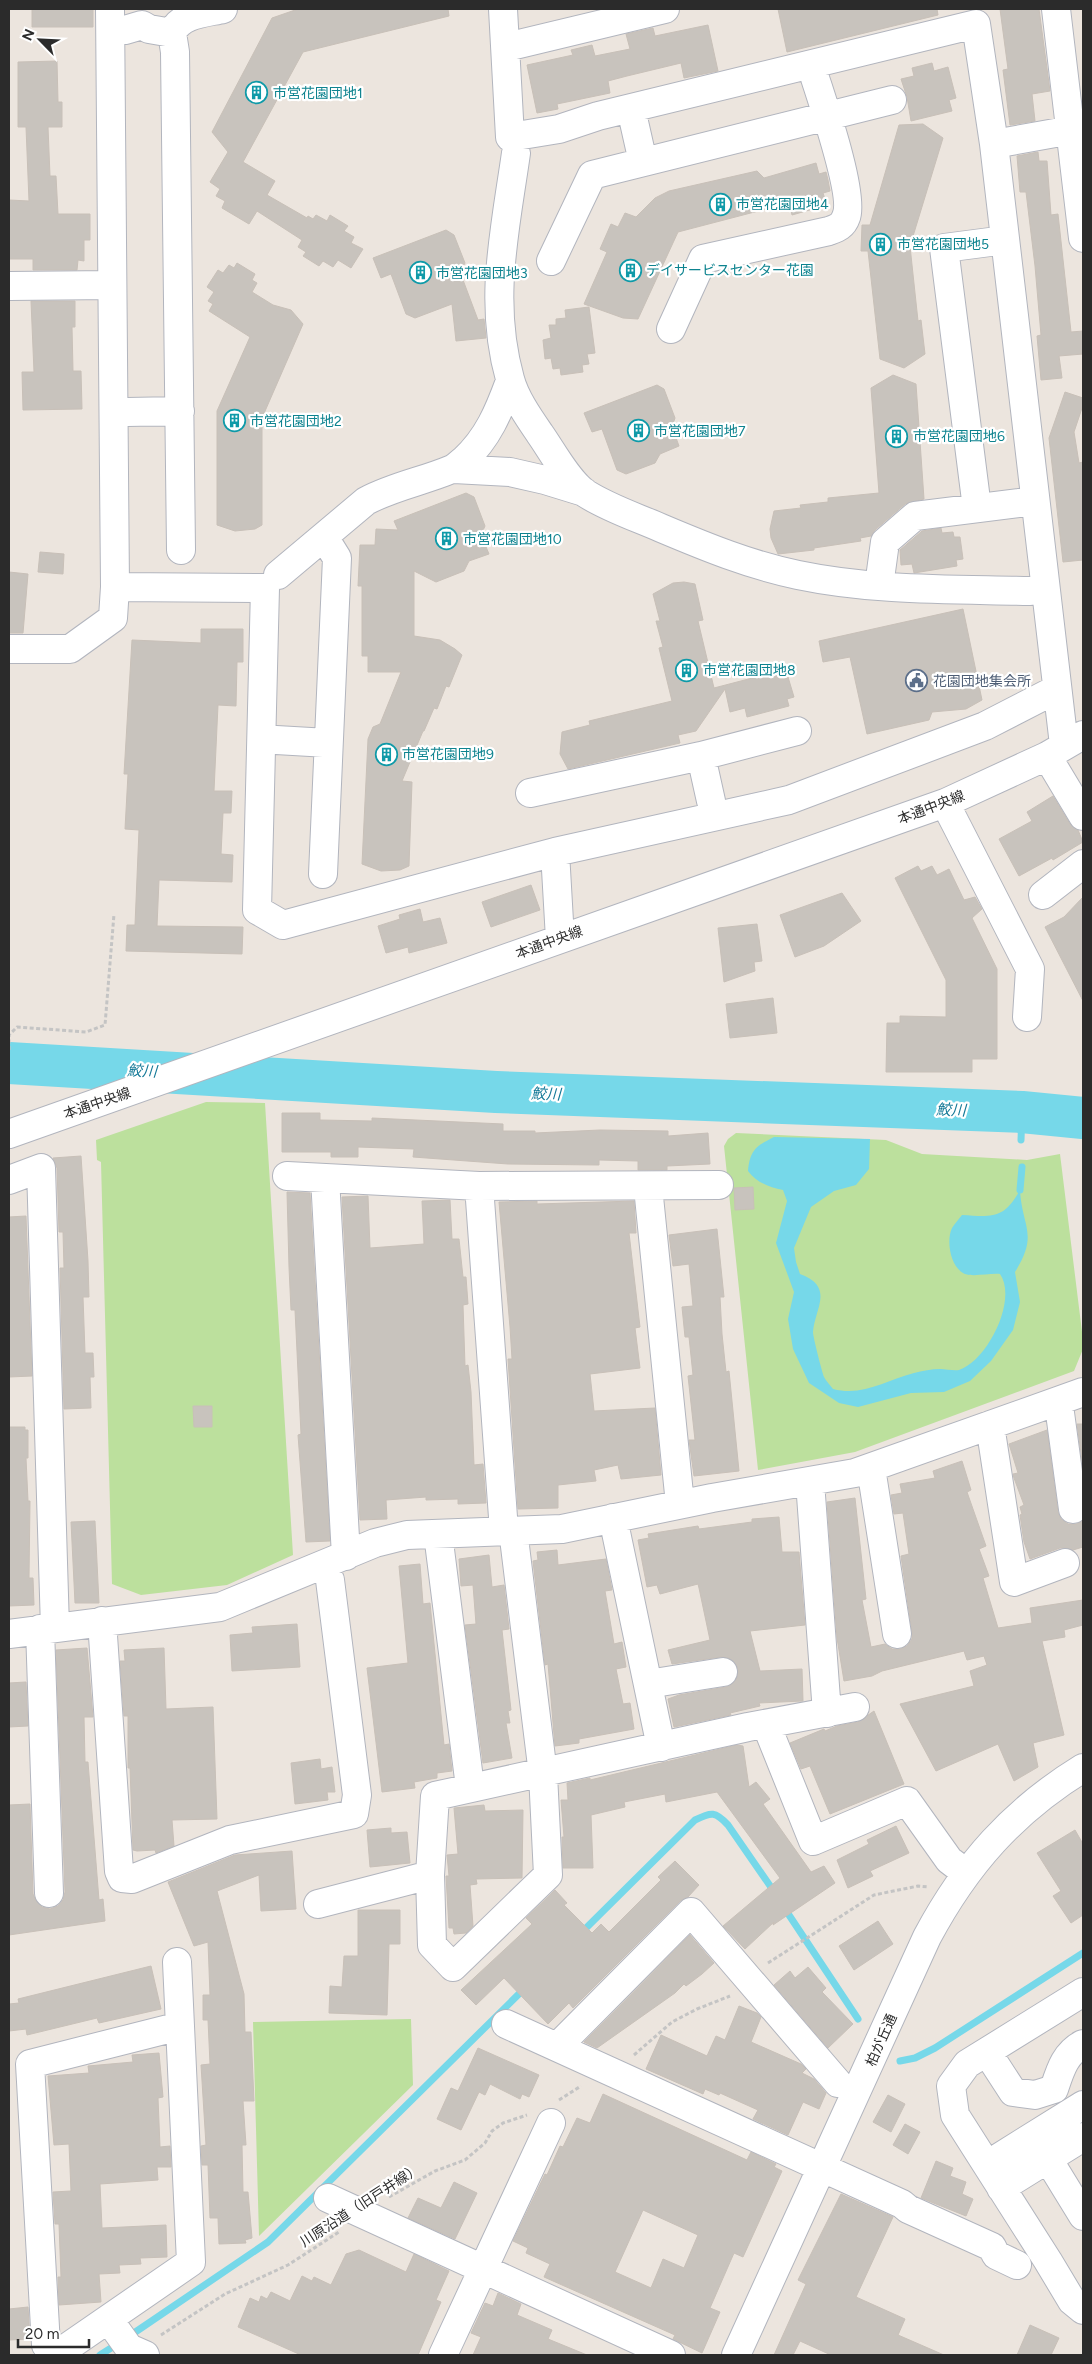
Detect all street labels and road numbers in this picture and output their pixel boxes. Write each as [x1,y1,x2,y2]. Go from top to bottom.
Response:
street label: 本通中央線 [895,787,967,828]
street label: 本通中央線 [513,923,585,962]
street label: 本通中央線 [61,1084,133,1123]
street label: 柏が丘通 [862,2011,901,2069]
street label: 川原沿道（旧戸井線） [297,2160,424,2251]

